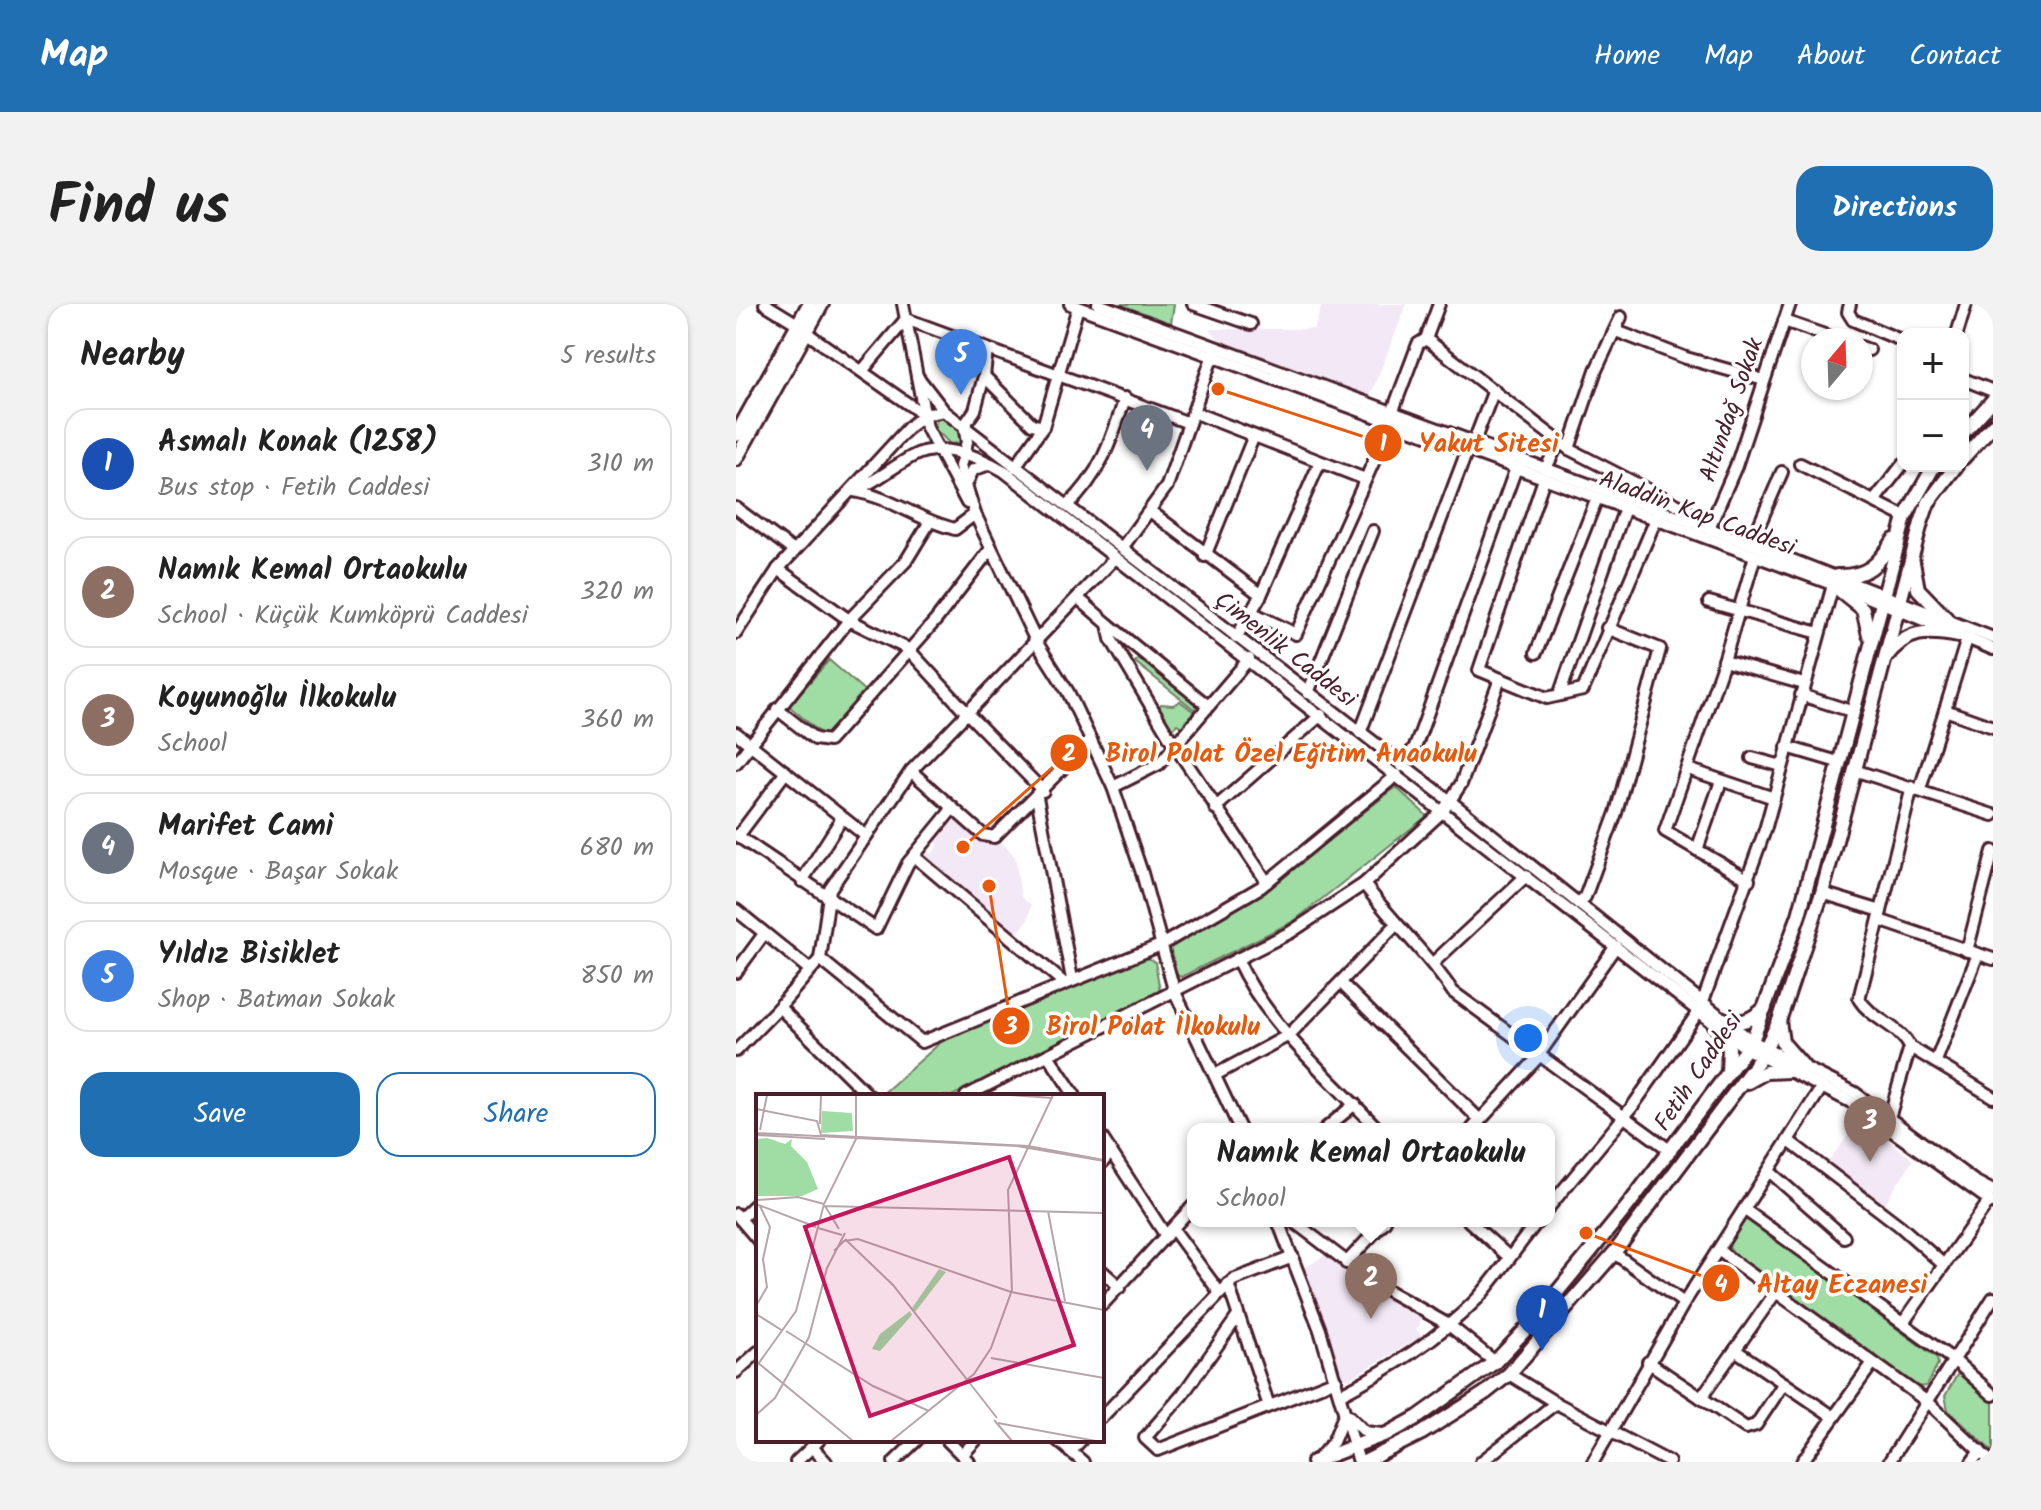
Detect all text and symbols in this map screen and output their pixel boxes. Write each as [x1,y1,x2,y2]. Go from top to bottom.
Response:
text: Map [40,26,109,86]
text: Home [1594,34,1660,79]
text: Map [1704,34,1753,79]
text: About [1797,34,1865,79]
text: Contact [1909,34,2001,79]
text: Find us [48,163,229,253]
button: Directions [1796,166,1993,251]
north arrow [1801,328,1873,400]
map controls [1897,328,1969,472]
button: + [1897,328,1969,400]
text: Nearby [80,329,185,383]
pin: 5 [935,329,987,395]
street label: Altındağ Sokak [1689,332,1775,487]
text: 5 results [560,335,656,377]
button: − [1897,400,1969,472]
pin: 4 [1121,405,1173,471]
callout: Yakut Sitesi [1363,418,1575,468]
text: Asmalı Konak (1258) [158,419,438,467]
text: Yakut Sitesi [1419,424,1560,466]
text: 1 [1379,425,1387,464]
text: 1 [104,443,112,485]
text: 310 m [587,443,654,485]
street label: Aladdin Kap Caddesi [1593,460,1802,568]
text: Bus stop · Fetih Caddesi [158,467,430,509]
text: Namık Kemal Ortaokulu [158,547,467,595]
text: 2 [100,571,116,613]
text: 320 m [580,571,654,613]
street label: Çimenlik Caddesi [1205,582,1366,719]
text: School · Küçük Kumköprü Caddesi [158,595,528,637]
text: Koyunoğlu İlkokulu [158,675,396,723]
text: 3 [101,699,115,741]
text: 360 m [581,699,654,741]
text: School [158,723,227,765]
callout: Birol Polat Özel Eğitim Anaokulu [1049,728,1493,778]
text: Birol Polat Özel Eğitim Anaokulu [1105,734,1477,776]
text: 2 [1062,735,1076,774]
text: Marifet Cami [158,803,334,851]
text: 4 [101,827,115,869]
text: 680 m [580,827,654,869]
text: Mosque · Başar Sokak [158,851,398,893]
text: Yıldız Bisiklet [158,931,340,979]
text: 5 [101,955,115,997]
text: 850 m [580,955,654,997]
text: Shop · Batman Sokak [158,979,395,1021]
callout: Birol Polat İlkokulu [991,1001,1276,1051]
street label: Fetih Caddesi [1644,1003,1754,1140]
text: Birol Polat İlkokulu [1046,1007,1260,1049]
text: 3 [1003,1008,1018,1047]
your location [1508,1018,1548,1058]
button: Save [80,1072,360,1157]
button: Share [376,1072,656,1157]
inset map [756,1094,1104,1442]
pin: 3 [1844,1096,1896,1162]
popup [1187,1123,1555,1227]
text: Namık Kemal Ortaokulu [1217,1130,1525,1178]
text: School [1217,1178,1286,1220]
pin: 2 [1345,1253,1397,1319]
callout: Altay Eczanesi [1701,1258,1943,1308]
text: Altay Eczanesi [1757,1265,1929,1307]
text: 4 [1714,1266,1728,1305]
pin: 1 [1516,1285,1568,1351]

